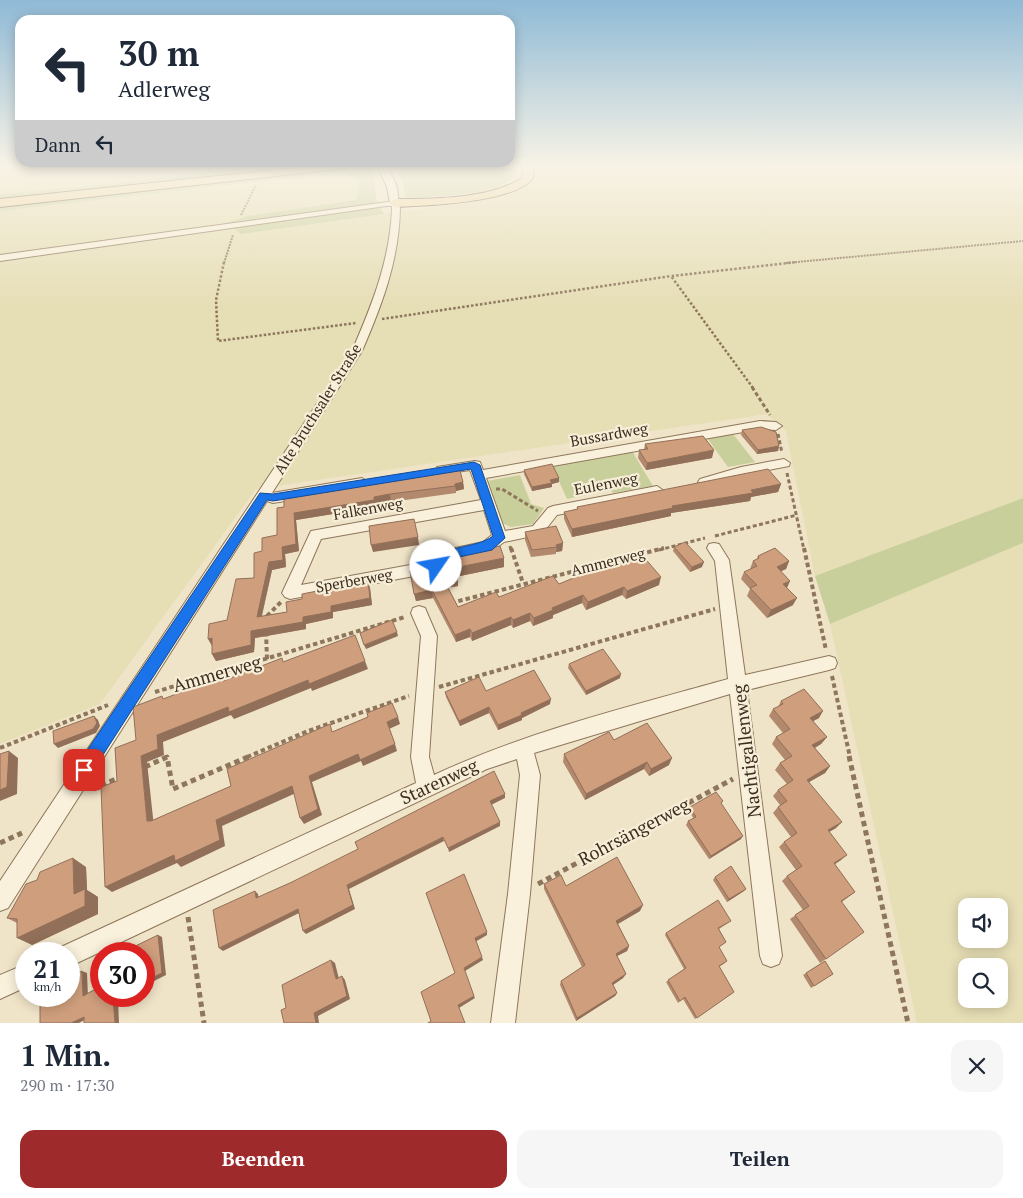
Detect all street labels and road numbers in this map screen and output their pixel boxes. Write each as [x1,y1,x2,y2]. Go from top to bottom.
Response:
street label: Alte Bruchsaler Straße [269,339,366,478]
street label: Bussardweg [568,417,650,451]
street label: Eulenweg [572,467,640,499]
street label: Falkenweg [331,492,405,524]
street label: Ammerweg [569,542,648,580]
street label: Sperberweg [314,563,395,597]
street label: Ammerweg [170,649,264,697]
street label: Nachtigallenweg [726,683,766,819]
street label: Starenweg [396,752,482,810]
street label: Rohrsängerweg [574,791,694,871]

